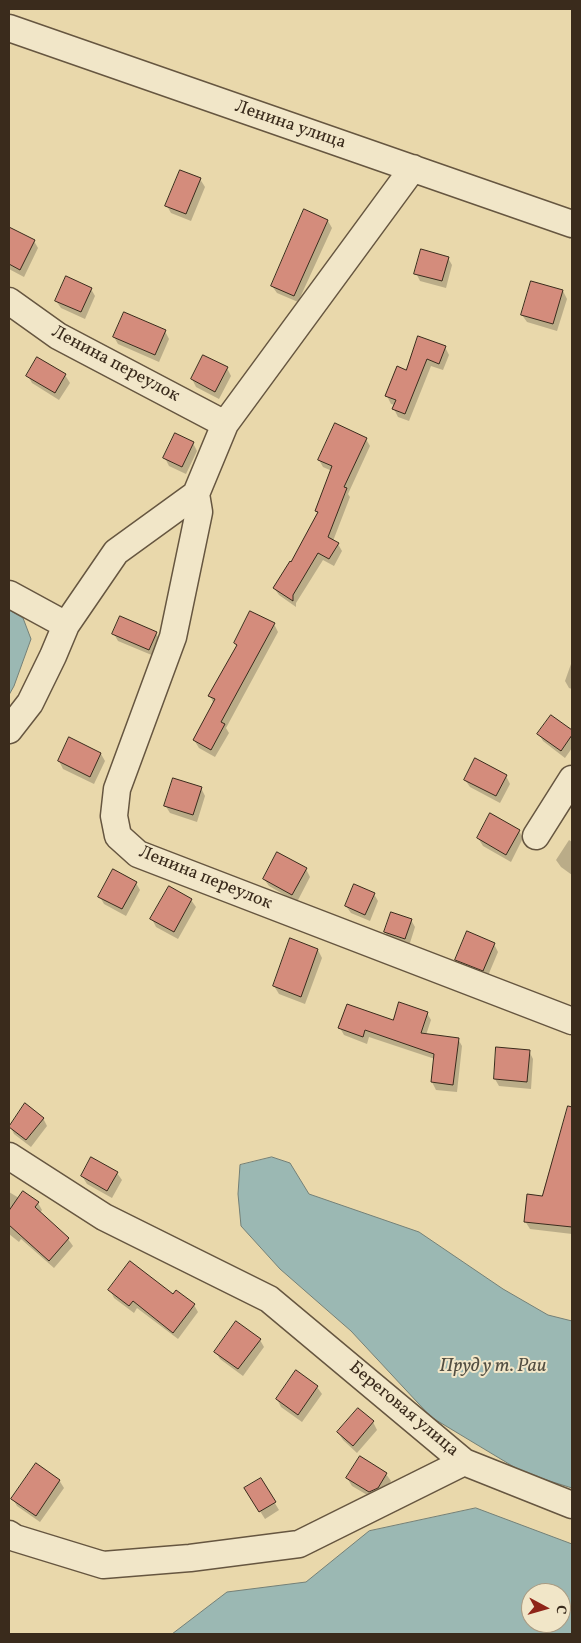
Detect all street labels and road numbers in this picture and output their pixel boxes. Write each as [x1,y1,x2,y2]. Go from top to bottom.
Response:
street label: Ленина улица [232,97,348,155]
street label: Ленина переулок [47,322,183,408]
street label: Ленина переулок [135,842,275,916]
street label: Береговая улица [344,1358,462,1462]

